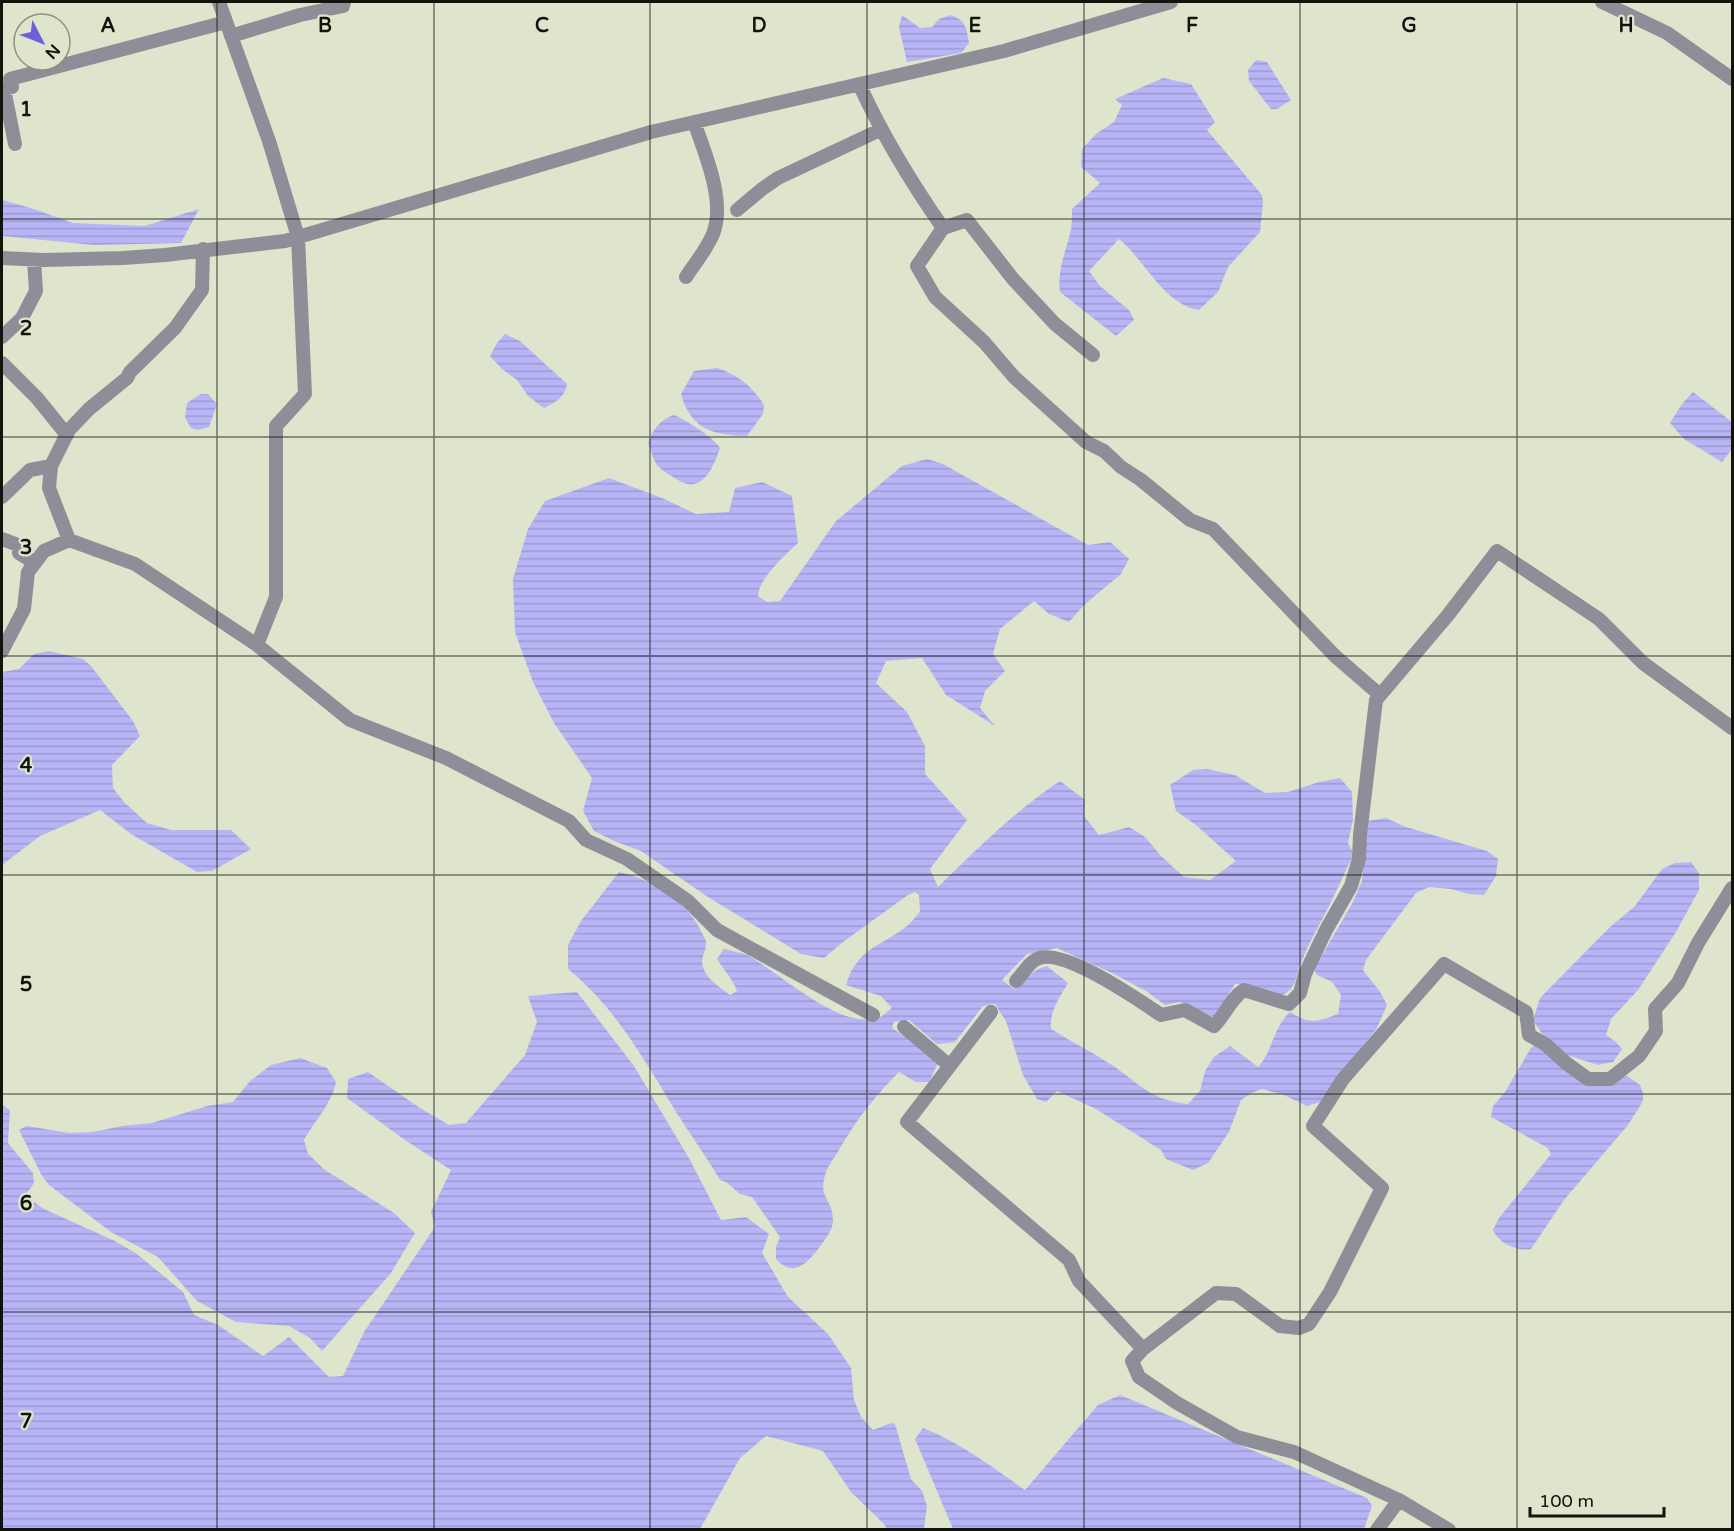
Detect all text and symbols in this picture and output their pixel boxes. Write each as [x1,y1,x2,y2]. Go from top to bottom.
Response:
north arrow [12,12,72,72]
text: A [101,14,116,38]
text: B [318,14,332,38]
text: C [535,14,549,38]
text: D [751,14,767,38]
text: E [969,14,982,38]
text: F [1186,14,1198,38]
text: G [1401,14,1417,38]
text: H [1618,14,1634,38]
text: N [41,40,64,63]
text: 1 [20,98,32,122]
text: 2 [20,317,32,341]
text: 3 [20,536,32,560]
text: 4 [20,754,33,778]
text: 5 [20,973,32,997]
text: 6 [20,1192,32,1216]
text: 7 [20,1410,32,1434]
scale bar [1530,1480,1664,1518]
text: 100 m [1539,1490,1594,1512]

